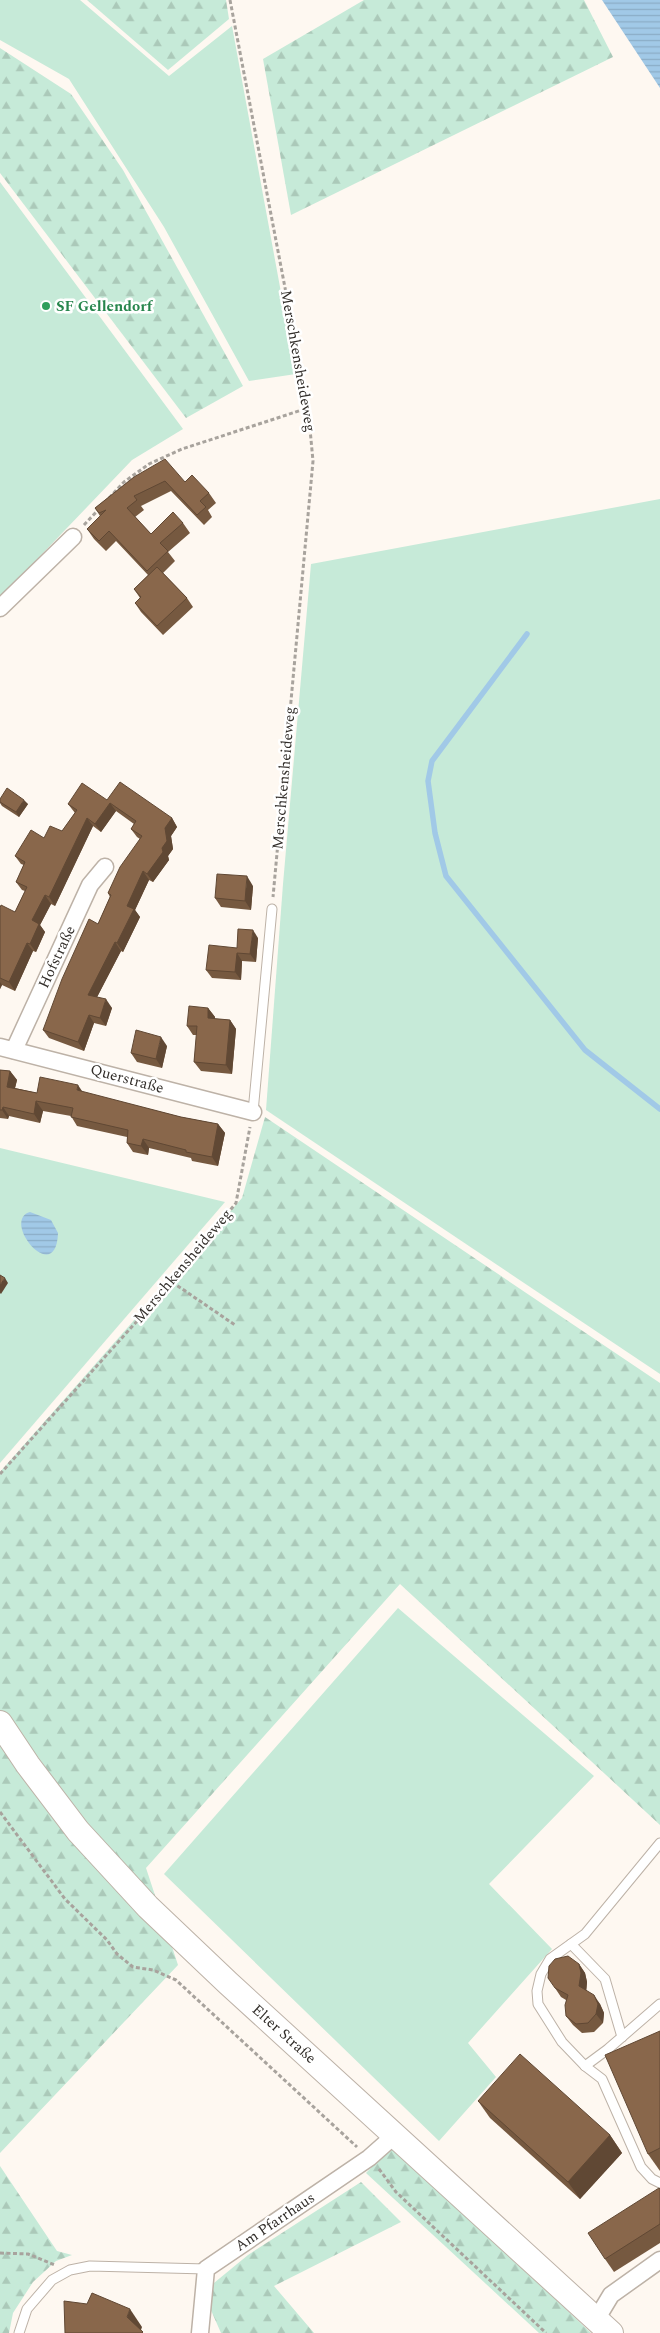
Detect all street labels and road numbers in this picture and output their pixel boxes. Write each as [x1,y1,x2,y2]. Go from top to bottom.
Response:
street label: Merschkensheideweg [274,288,322,434]
street label: Merschkensheideweg [266,705,302,851]
street label: Hofstraße [32,922,82,992]
street label: Querstraße [88,1058,166,1100]
street label: Merschkensheideweg [128,1204,238,1328]
street label: Elter Straße [247,1999,321,2069]
street label: Am Pfarrhaus [230,2187,320,2257]

